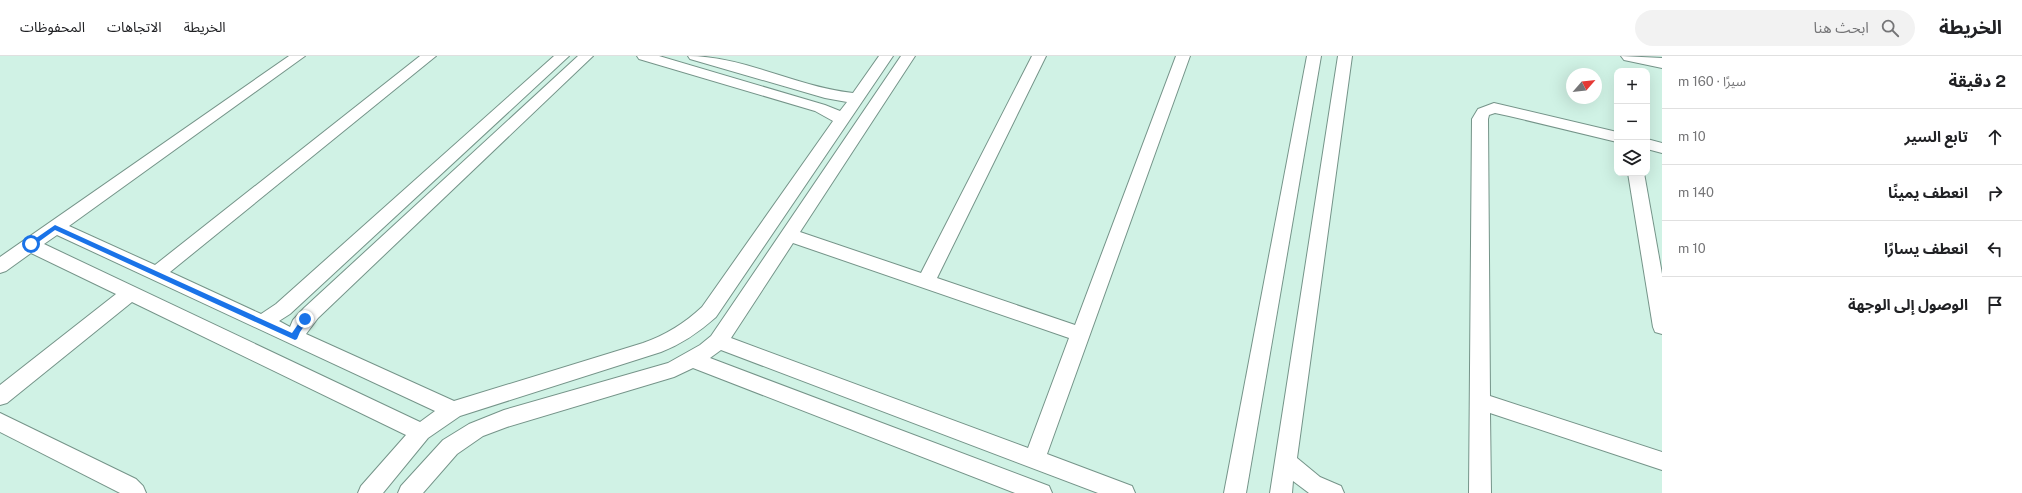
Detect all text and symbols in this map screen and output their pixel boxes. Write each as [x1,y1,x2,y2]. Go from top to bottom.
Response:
search box [1635,10,1915,46]
text: الخريطة [1939,16,2002,38]
icon: search [1879,17,1901,39]
text: المحفوظات [20,19,85,35]
text: الاتجاهات [107,19,162,35]
text: الخريطة [184,19,226,35]
text: ابحث هنا [1814,19,1869,36]
north arrow [1566,68,1602,104]
map controls [1614,68,1650,176]
button: + [1614,68,1650,104]
text: 2 دقيقة [1949,71,2006,91]
text: سيرًا · 160 m [1678,74,1746,89]
button: − [1614,104,1650,140]
icon: ahead [1984,126,2006,148]
text: تابع السير [1904,128,1968,145]
text: 10 m [1678,129,1706,144]
button: layers [1614,140,1650,176]
icon: right [1984,182,2006,204]
text: انعطف يمينًا [1888,184,1968,201]
text: 140 m [1678,185,1714,200]
route start [22,235,40,253]
icon: left [1984,238,2006,260]
text: انعطف يسارًا [1884,240,1968,257]
text: 10 m [1678,241,1706,256]
icon: arrive [1984,294,2006,316]
text: الوصول إلى الوجهة [1848,296,1968,313]
route end [296,310,314,328]

